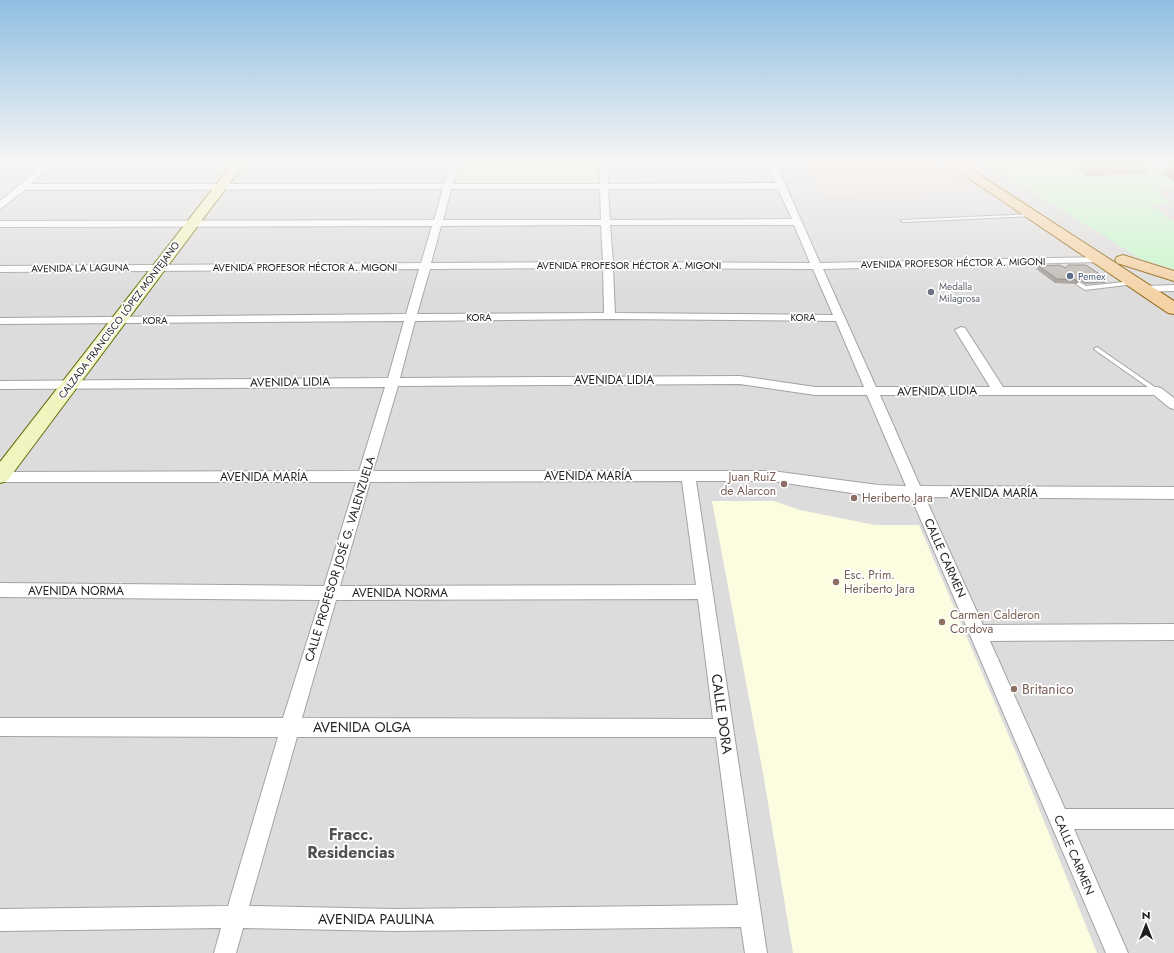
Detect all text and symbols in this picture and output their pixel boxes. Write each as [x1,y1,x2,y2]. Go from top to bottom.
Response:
street label: CALZADA FRANCISCO LÓPEZ MONTEJANO [55,238,183,402]
street label: AVENIDA PROFESOR HÉCTOR A. MIGONI [861,254,1045,272]
street label: AVENIDA PROFESOR HÉCTOR A. MIGONI [537,258,721,273]
street label: AVENIDA LA LAGUNA [31,260,129,276]
street label: AVENIDA PROFESOR HÉCTOR A. MIGONI [213,260,397,275]
place label: Pemex [1078,269,1106,284]
marker: Pemex [1065,271,1075,281]
place label: Medalla Milagrosa [939,279,980,306]
marker: Medalla Milagrosa [926,287,936,297]
street label: KORA [466,310,492,325]
street label: KORA [790,310,816,325]
street label: KORA [142,313,168,328]
street label: AVENIDA LIDIA [574,371,654,389]
street label: AVENIDA LIDIA [250,372,330,392]
street label: AVENIDA LIDIA [897,381,977,401]
street label: CALLE PROFESOR JOSÉ G. VALENZUELA [300,454,380,664]
street label: AVENIDA MARÍA [544,467,632,485]
street label: AVENIDA MARÍA [220,468,308,486]
place label: Juan RuiZ de Alarcon [720,468,776,500]
marker: Juan RuiZ de Alarcon [779,479,789,489]
street label: AVENIDA MARÍA [950,484,1038,502]
place label: Heriberto Jara [862,489,933,507]
marker: Heriberto Jara [849,493,859,503]
street label: CALLE CARMEN [919,515,971,601]
place label: Esc. Prim. Heriberto Jara [844,566,915,598]
marker: Esc. Prim. Heriberto Jara [831,577,841,587]
street label: AVENIDA NORMA [28,582,124,600]
street label: AVENIDA NORMA [352,584,448,602]
place label: Carmen Calderon Cordova [950,606,1040,638]
marker: Carmen Calderon Cordova [937,617,947,627]
street label: CALLE DORA [706,673,738,756]
place label: Britanico [1022,679,1074,699]
marker: Britanico [1009,684,1019,694]
street label: AVENIDA OLGA [313,717,412,737]
street label: CALLE CARMEN [1049,812,1099,898]
district label: Fracc. Residencias [307,823,395,864]
north arrow [1126,905,1166,945]
text: N [1142,907,1150,923]
street label: AVENIDA PAULINA [318,909,435,929]

